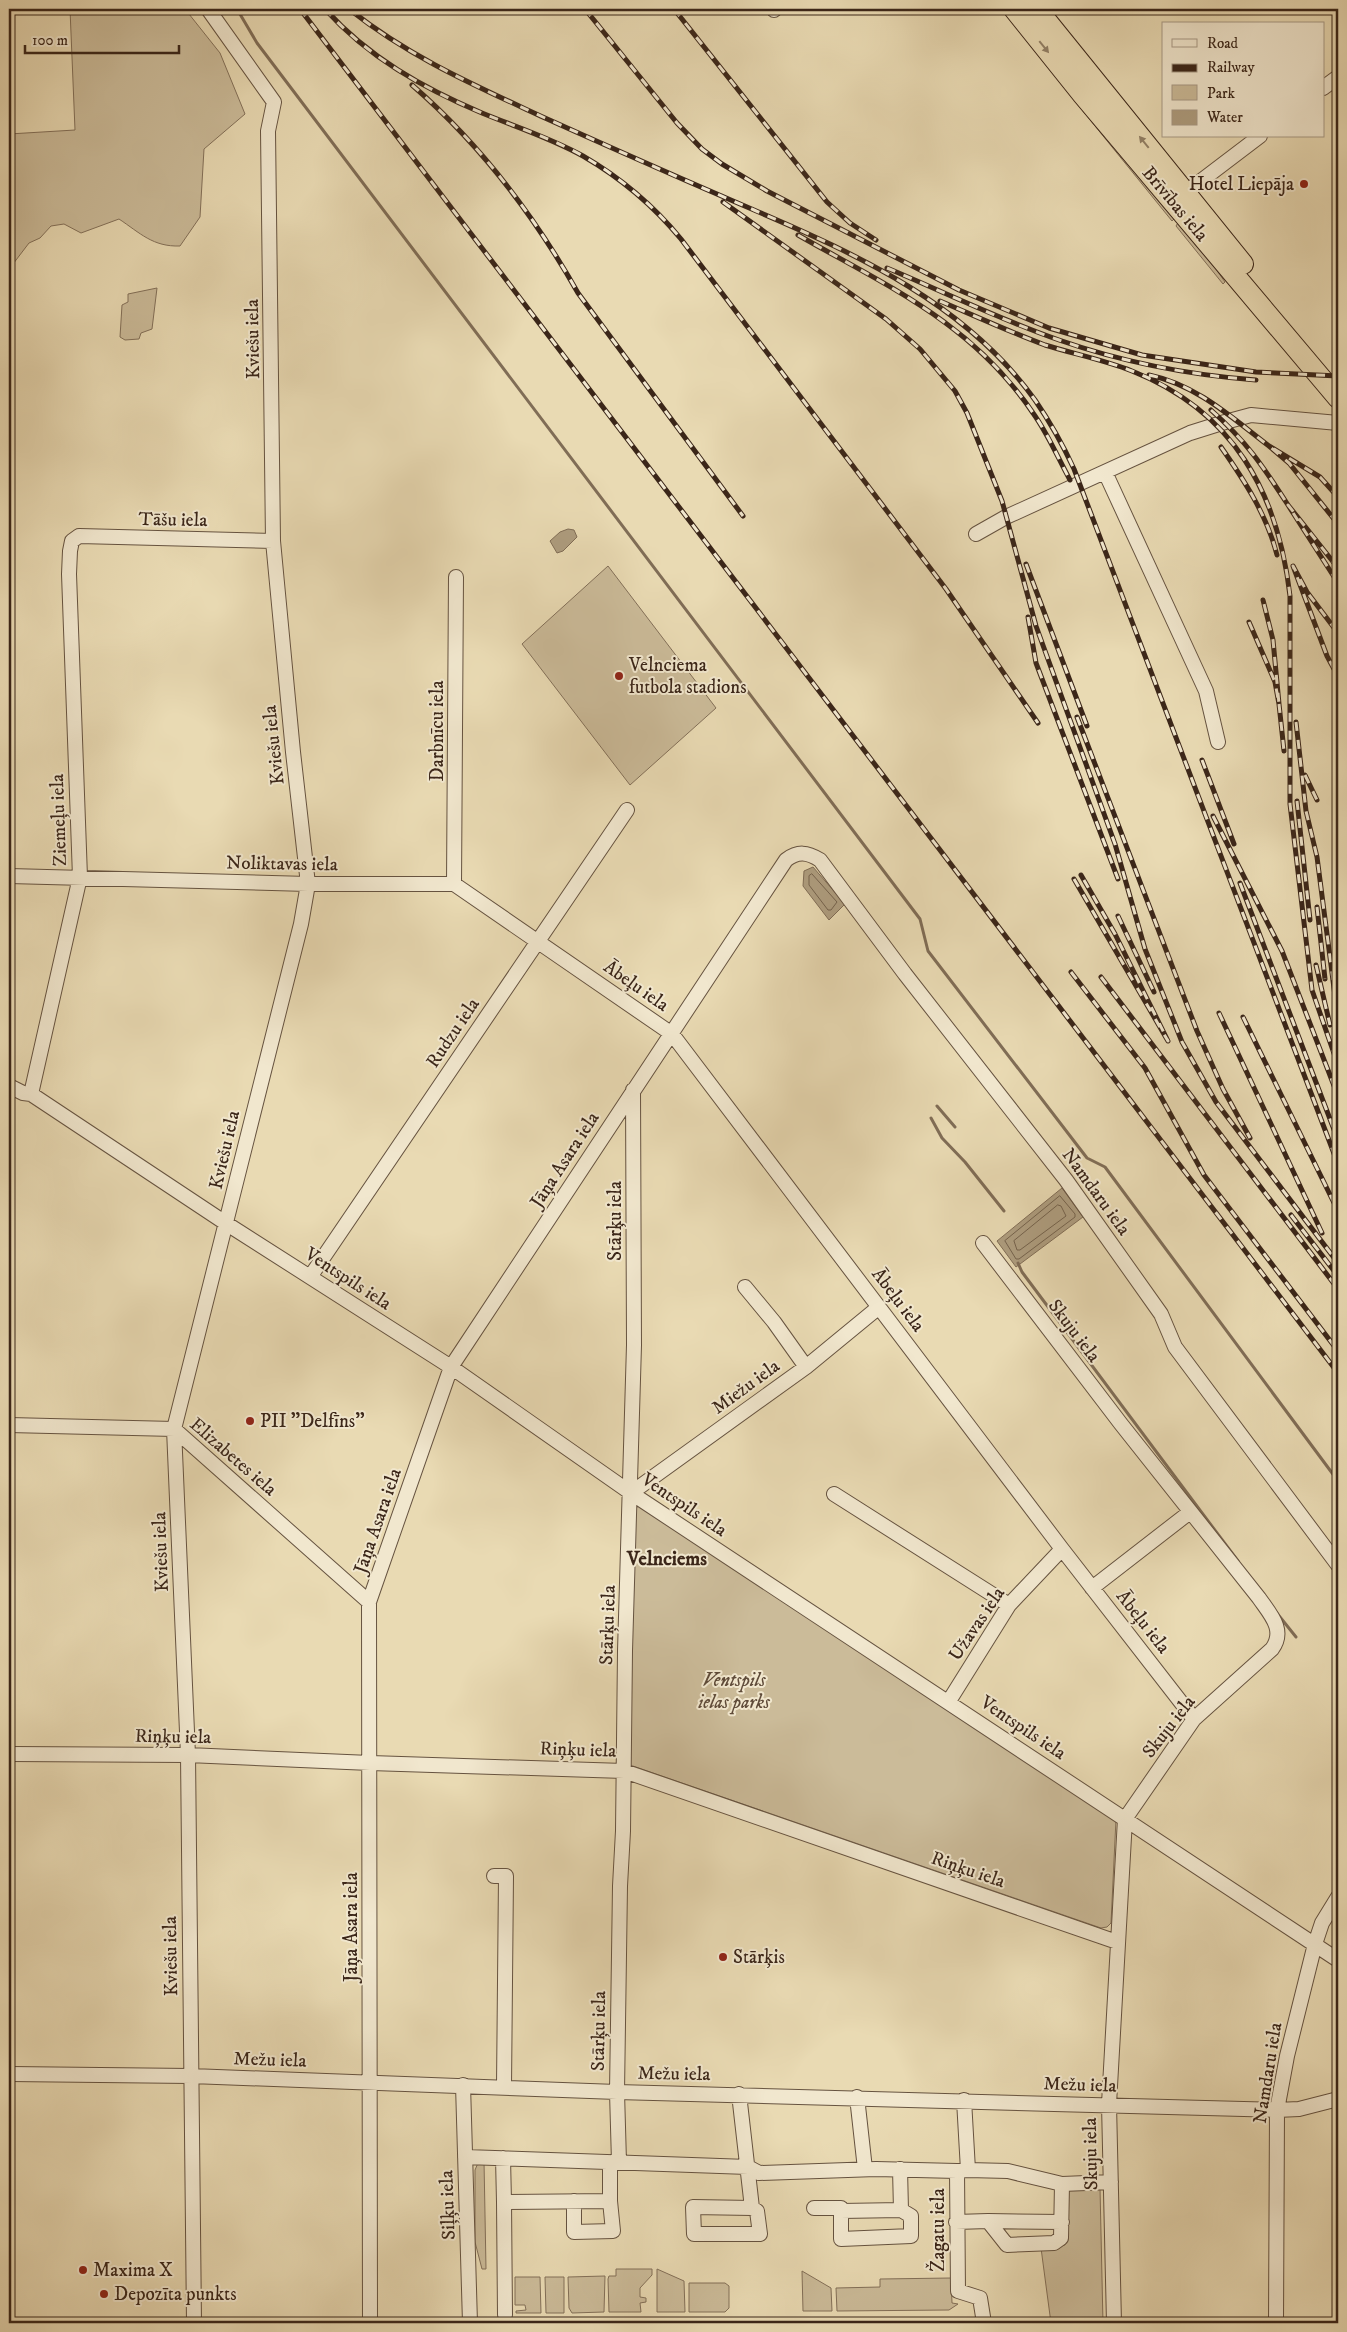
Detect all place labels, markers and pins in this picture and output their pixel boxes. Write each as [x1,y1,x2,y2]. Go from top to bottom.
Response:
place label: Hotel Liepāja [1189,173,1294,196]
marker: Hotel Liepāja [1298,178,1310,190]
place label: Velnciema futbola stadions [628,654,747,699]
marker: Velnciema futbola stadions [613,670,625,682]
place label: PII "Delfīns" [260,1410,365,1433]
marker: PII "Delfīns" [244,1415,256,1427]
place label: Stārķis [733,1946,785,1969]
marker: Stārķis [717,1951,729,1963]
place label: Maxima X [93,2259,173,2282]
marker: Maxima X [77,2264,89,2276]
place label: Depozīta punkts [114,2283,237,2306]
marker: Depozīta punkts [98,2288,110,2300]

